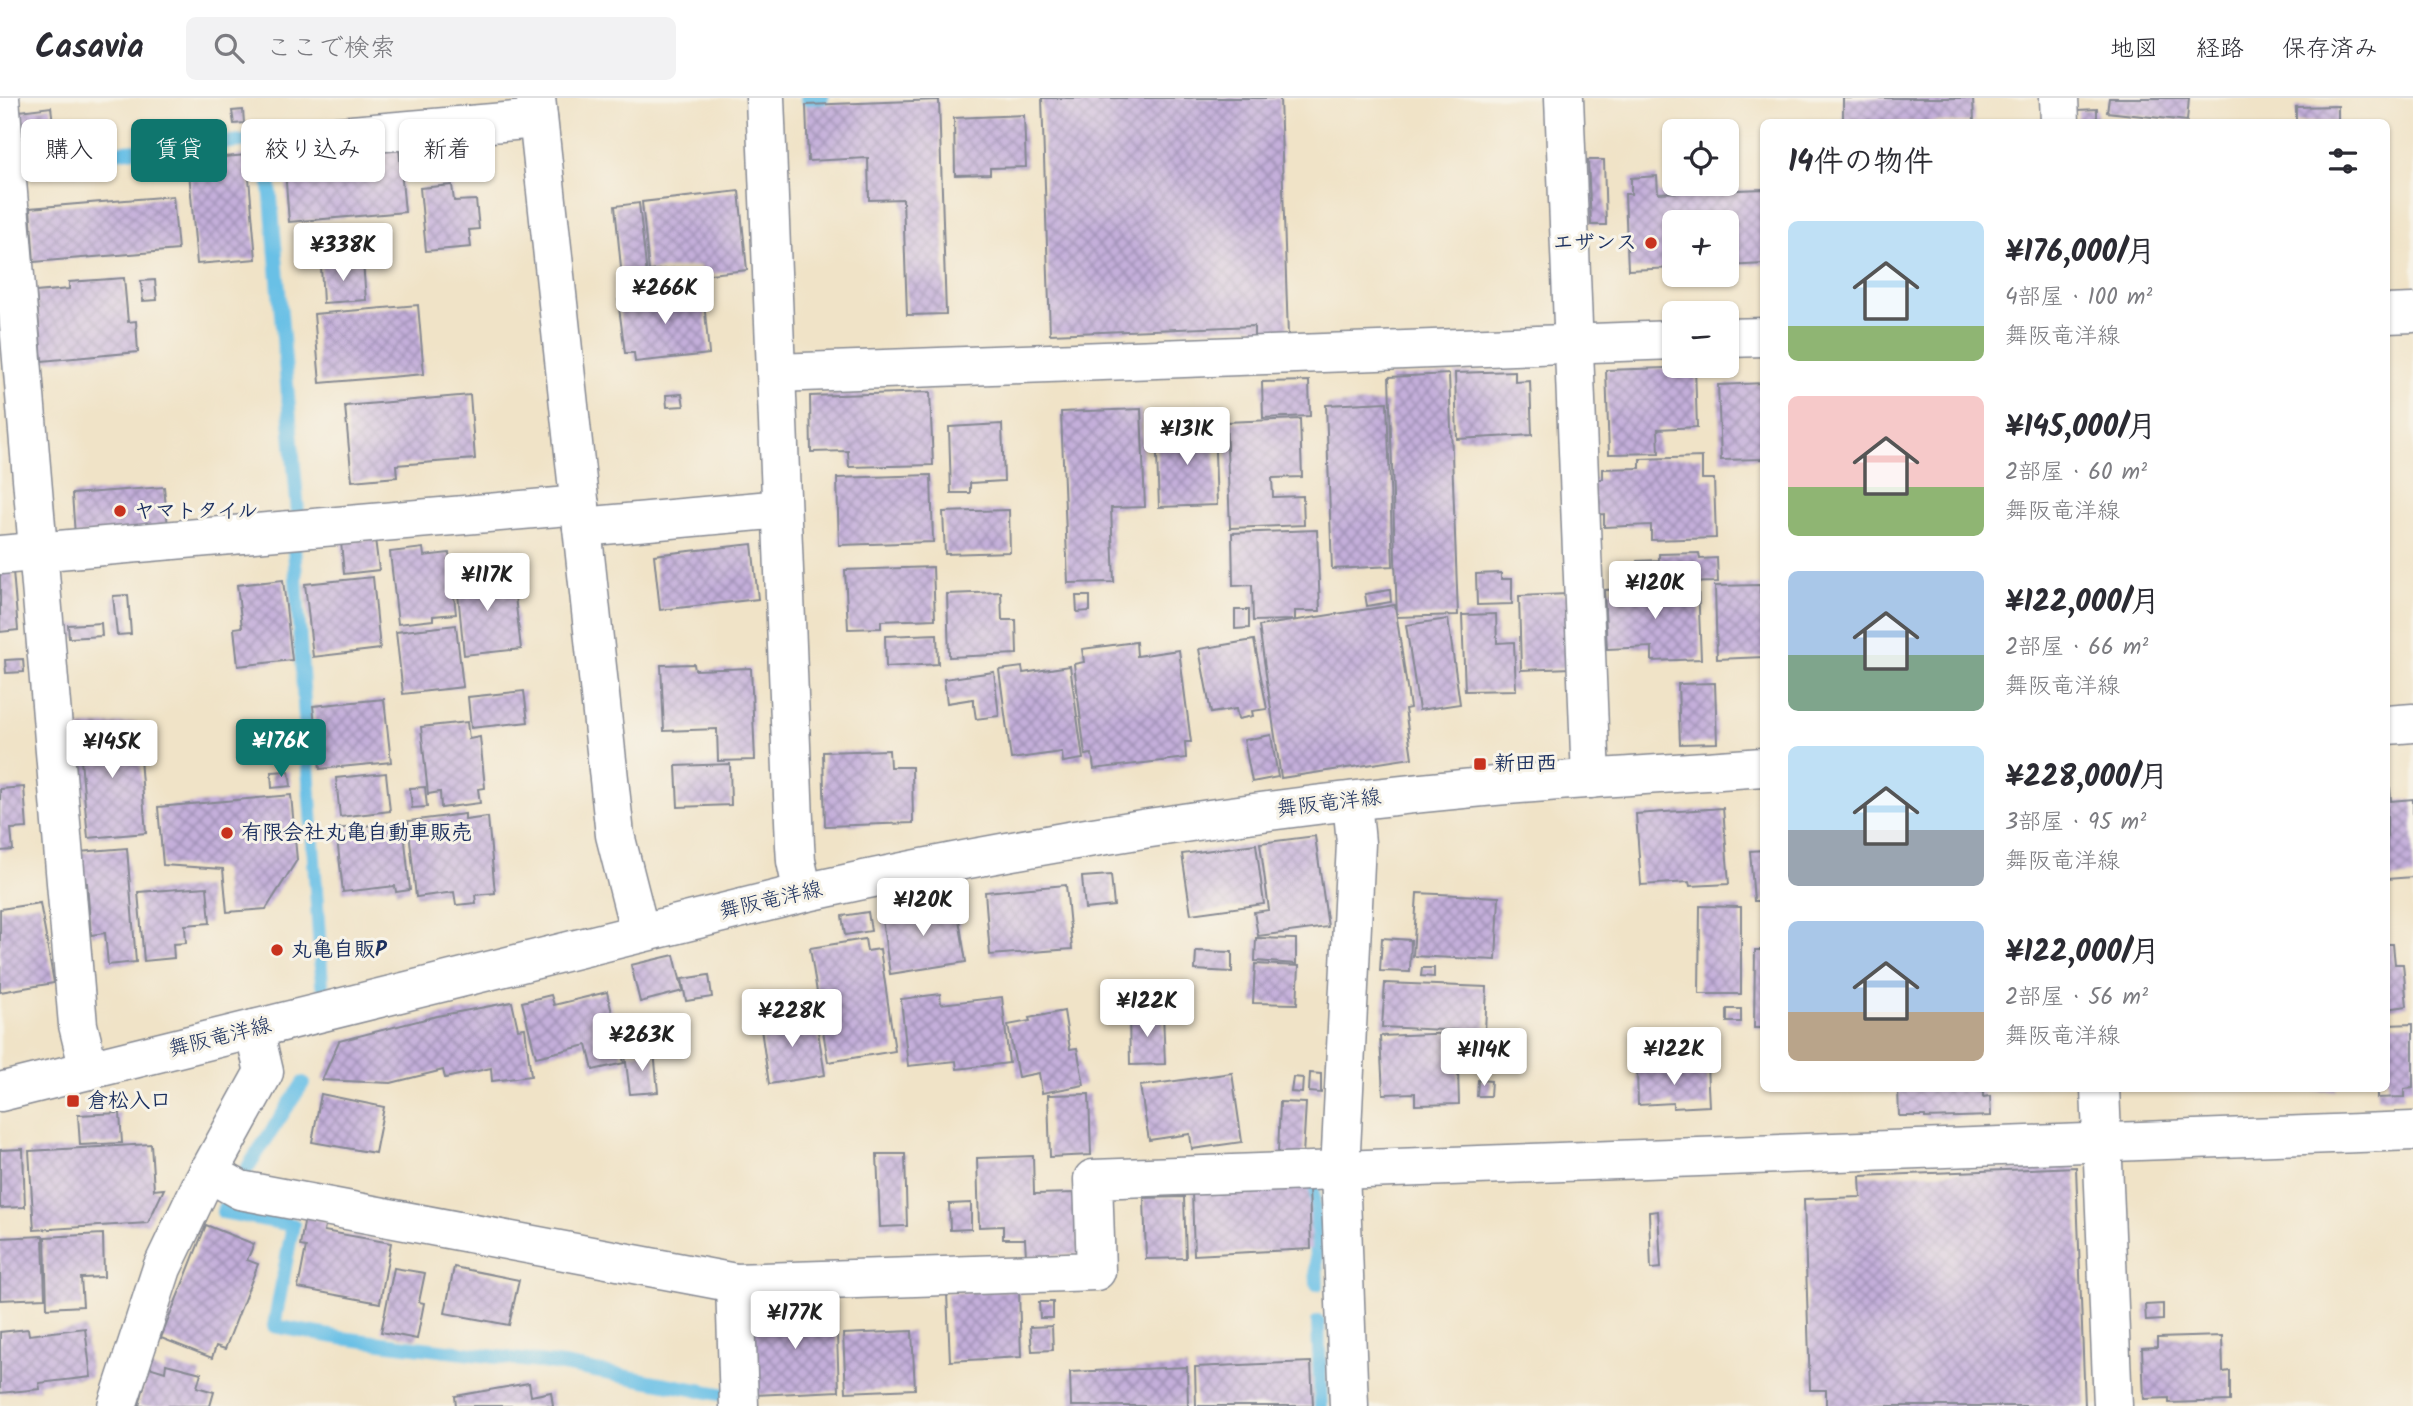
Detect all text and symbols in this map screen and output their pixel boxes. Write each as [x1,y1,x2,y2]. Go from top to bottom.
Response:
search box [186,17,676,80]
text: Casavia [35,22,144,75]
text: ここで検索 [266,28,396,70]
icon: search [210,29,248,67]
text: 地図 [2110,30,2158,69]
text: 経路 [2196,30,2244,69]
text: 保存済み [2282,30,2378,69]
chip: 購入 [21,119,117,182]
chip: 賃貸 [131,119,227,182]
chip: 絞り込み [241,119,385,182]
chip: 新着 [399,119,495,182]
map controls [1662,119,1739,378]
button: locate [1662,119,1739,196]
text: 14件の物件 [1788,139,1933,187]
icon: filters [2324,142,2362,180]
button: + [1662,210,1739,287]
pin: ¥338K [294,223,392,283]
place label: エザンス [1553,227,1637,260]
text: ¥338K [310,228,376,264]
text: ¥176,000/月 [2005,229,2155,277]
marker: エザンス [1643,235,1659,251]
icon: home [1844,249,1928,333]
pin: ¥266K [616,266,714,326]
text: ¥266K [632,271,698,307]
text: 4部屋 · 100 m² [2005,280,2152,316]
button: − [1662,301,1739,378]
text: 舞阪竜洋線 [2005,319,2120,355]
text: ¥145,000/月 [2005,404,2157,452]
pin: ¥131K [1138,408,1236,467]
text: ¥131K [1160,412,1214,448]
icon: home [1844,424,1928,508]
text: 2部屋 · 60 m² [2005,455,2147,491]
text: 舞阪竜洋線 [2005,494,2120,530]
place label: ヤマトタイル [134,495,258,528]
marker: ヤマトタイル [112,503,128,519]
pin: ¥117K [438,554,536,613]
text: ¥117K [461,558,513,594]
pin: ¥120K [1606,561,1704,621]
text: ¥120K [1625,566,1685,602]
text: ¥122,000/月 [2005,579,2160,627]
icon: home [1844,599,1928,683]
text: 2部屋 · 66 m² [2005,630,2148,666]
text: 舞阪竜洋線 [2005,669,2120,705]
pin: ¥145K [63,720,161,780]
pin: ¥176K [232,720,330,779]
text: ¥176K [252,724,310,760]
text: ¥145K [82,725,142,761]
place label: 新田西 [1494,748,1557,781]
text: ¥228,000/月 [2005,754,2169,802]
marker: 新田西 [1472,756,1488,772]
icon: home [1844,774,1928,858]
street label: 舞阪竜洋線 [1275,781,1383,827]
text: 3部屋 · 95 m² [2005,805,2146,841]
place label: 有限会社丸亀自動車販売 [241,817,472,850]
marker: 有限会社丸亀自動車販売 [219,825,235,841]
text: 舞阪竜洋線 [2005,844,2120,880]
street label: 舞阪竜洋線 [716,873,826,929]
pin: ¥120K [874,878,972,938]
text: ¥120K [893,883,953,919]
text: ¥122,000/月 [2005,929,2160,977]
place label: 丸亀自販P [291,934,388,967]
marker: 丸亀自販P [269,942,285,958]
icon: home [1844,949,1928,1033]
pin: ¥122K [1098,979,1196,1039]
text: 2部屋 · 56 m² [2005,980,2148,1016]
text: ¥122K [1116,984,1178,1020]
pin: ¥228K [743,990,841,1049]
text: ¥228K [758,994,826,1030]
street label: 舞阪竜洋線 [165,1009,275,1067]
pin: ¥263K [593,1014,691,1073]
text: ¥263K [609,1018,675,1054]
text: 舞阪竜洋線 [2005,1019,2120,1055]
pin: ¥114K [1435,1028,1533,1088]
pin: ¥122K [1625,1028,1723,1087]
text: ¥122K [1643,1032,1705,1068]
text: ¥114K [1457,1033,1511,1069]
place label: 倉松入口 [87,1085,171,1118]
marker: 倉松入口 [65,1093,81,1109]
pin: ¥177K [746,1292,844,1351]
text: ¥177K [767,1296,823,1332]

